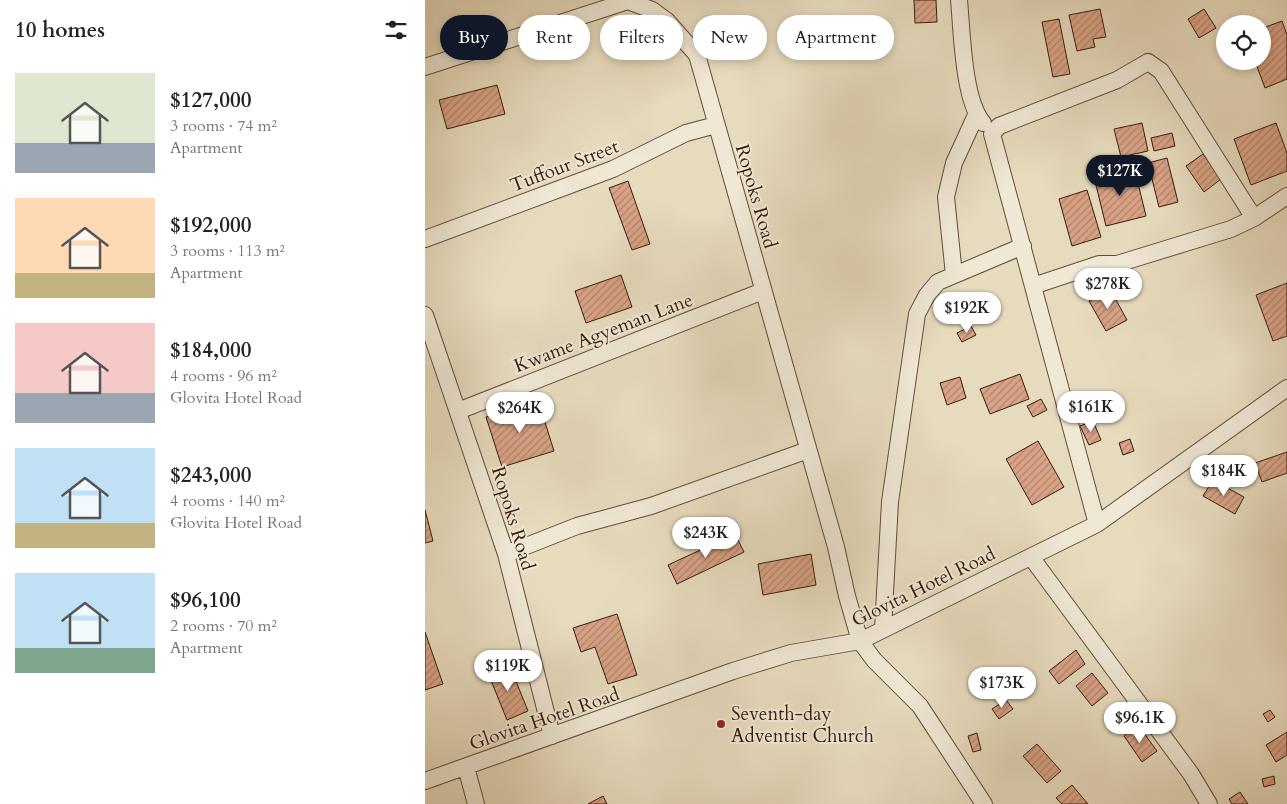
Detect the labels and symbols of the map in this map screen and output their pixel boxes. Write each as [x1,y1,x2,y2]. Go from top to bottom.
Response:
street label: Tuffour Street [506,133,622,199]
street label: Ropoks Road [729,141,783,251]
pin: $127K [1085,154,1155,197]
pin: $278K [1073,268,1143,310]
street label: Kwame Agyeman Lane [510,287,696,379]
pin: $192K [932,292,1002,334]
pin: $161K [1056,390,1126,433]
pin: $264K [485,392,555,434]
pin: $184K [1189,454,1259,497]
street label: Ropoks Road [485,463,541,573]
pin: $243K [671,516,741,559]
street label: Glovita Hotel Road [847,541,1000,633]
pin: $119K [473,650,543,692]
pin: $173K [967,666,1037,709]
street label: Glovita Hotel Road [466,681,623,757]
place label: Seventh-day Adventist Church [731,701,874,749]
pin: $96.1K [1099,702,1181,744]
marker: Seventh-day Adventist Church [715,718,727,730]

